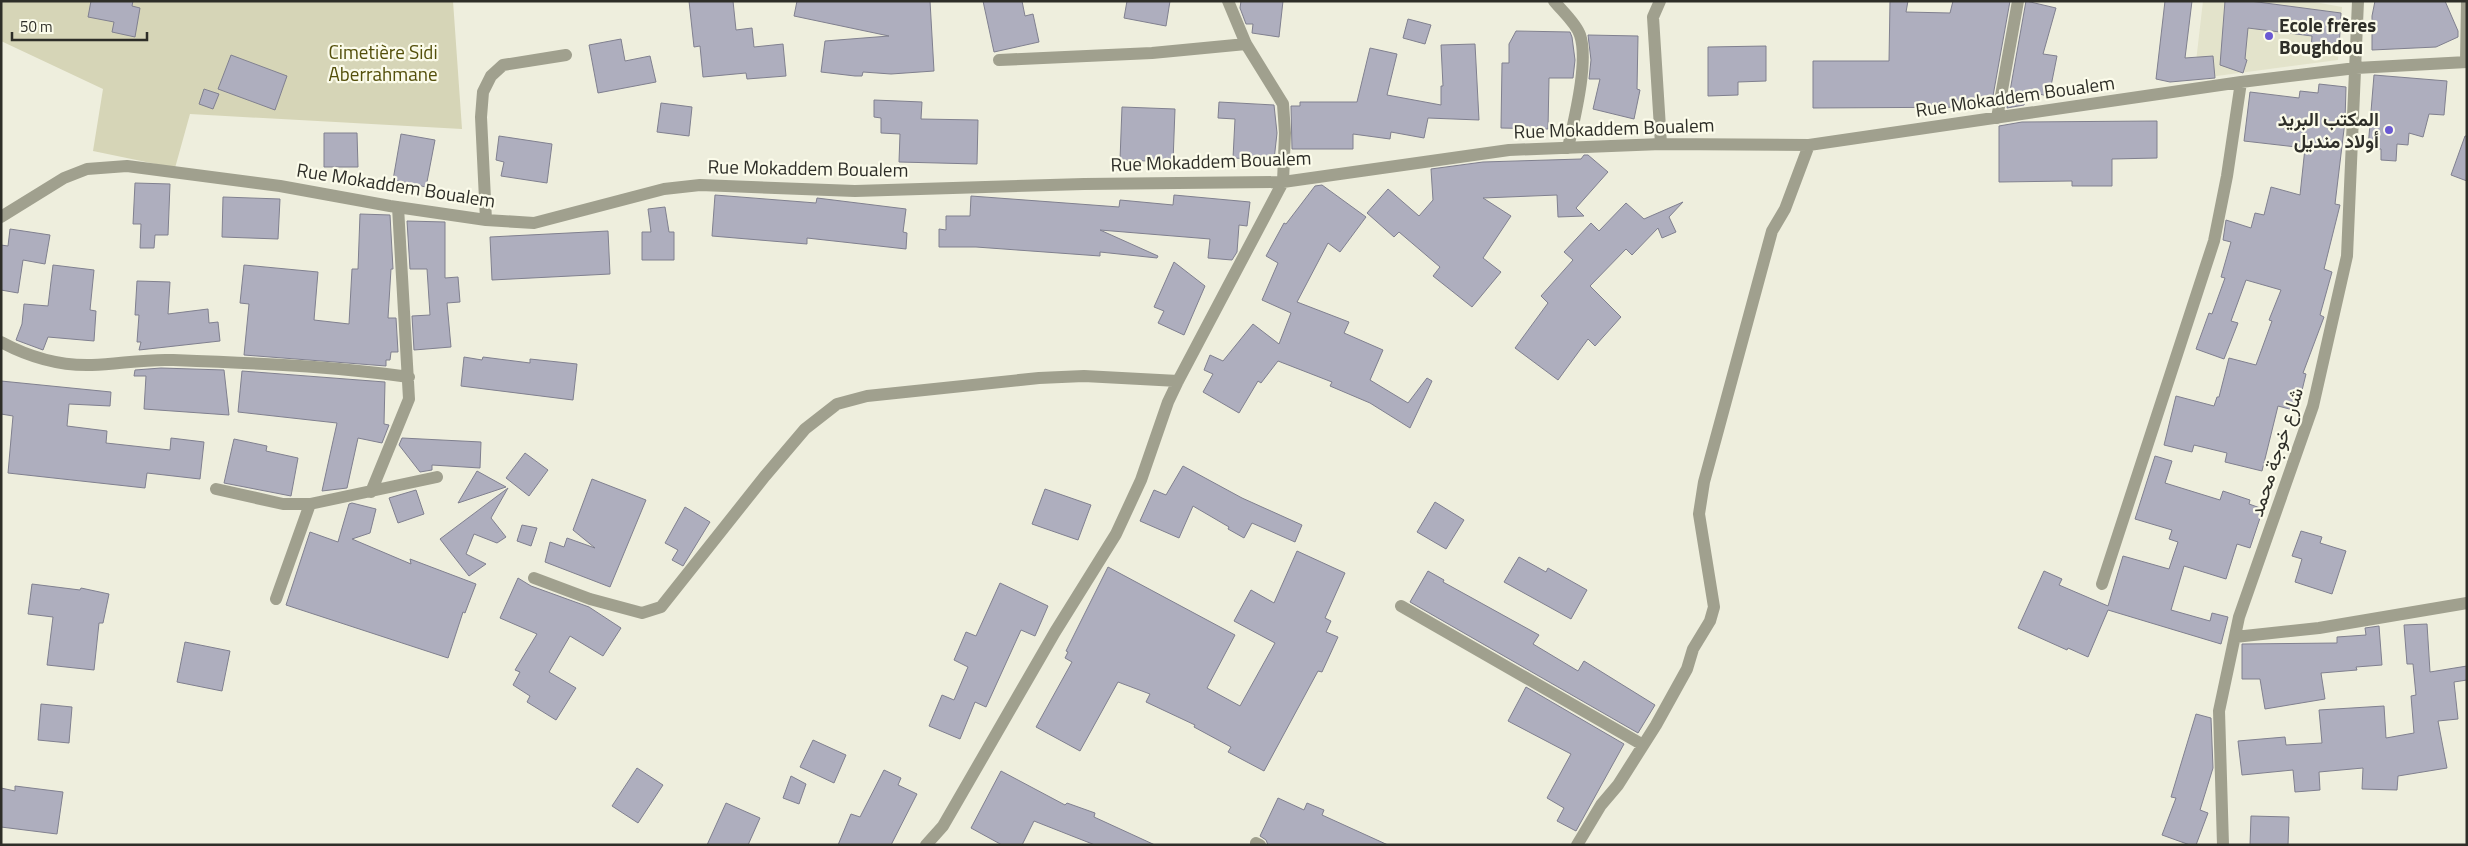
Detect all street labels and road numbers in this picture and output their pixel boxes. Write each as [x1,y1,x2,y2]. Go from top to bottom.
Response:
street label: Rue Mokaddem Boualem [1913,67,2116,124]
street label: Rue Mokaddem Boualem [1513,110,1715,145]
street label: Rue Mokaddem Boualem [1110,143,1312,178]
street label: Rue Mokaddem Boualem [707,151,909,184]
street label: Rue Mokaddem Boualem [295,154,498,215]
street label: شارع خوجة محمد [2241,383,2310,520]

